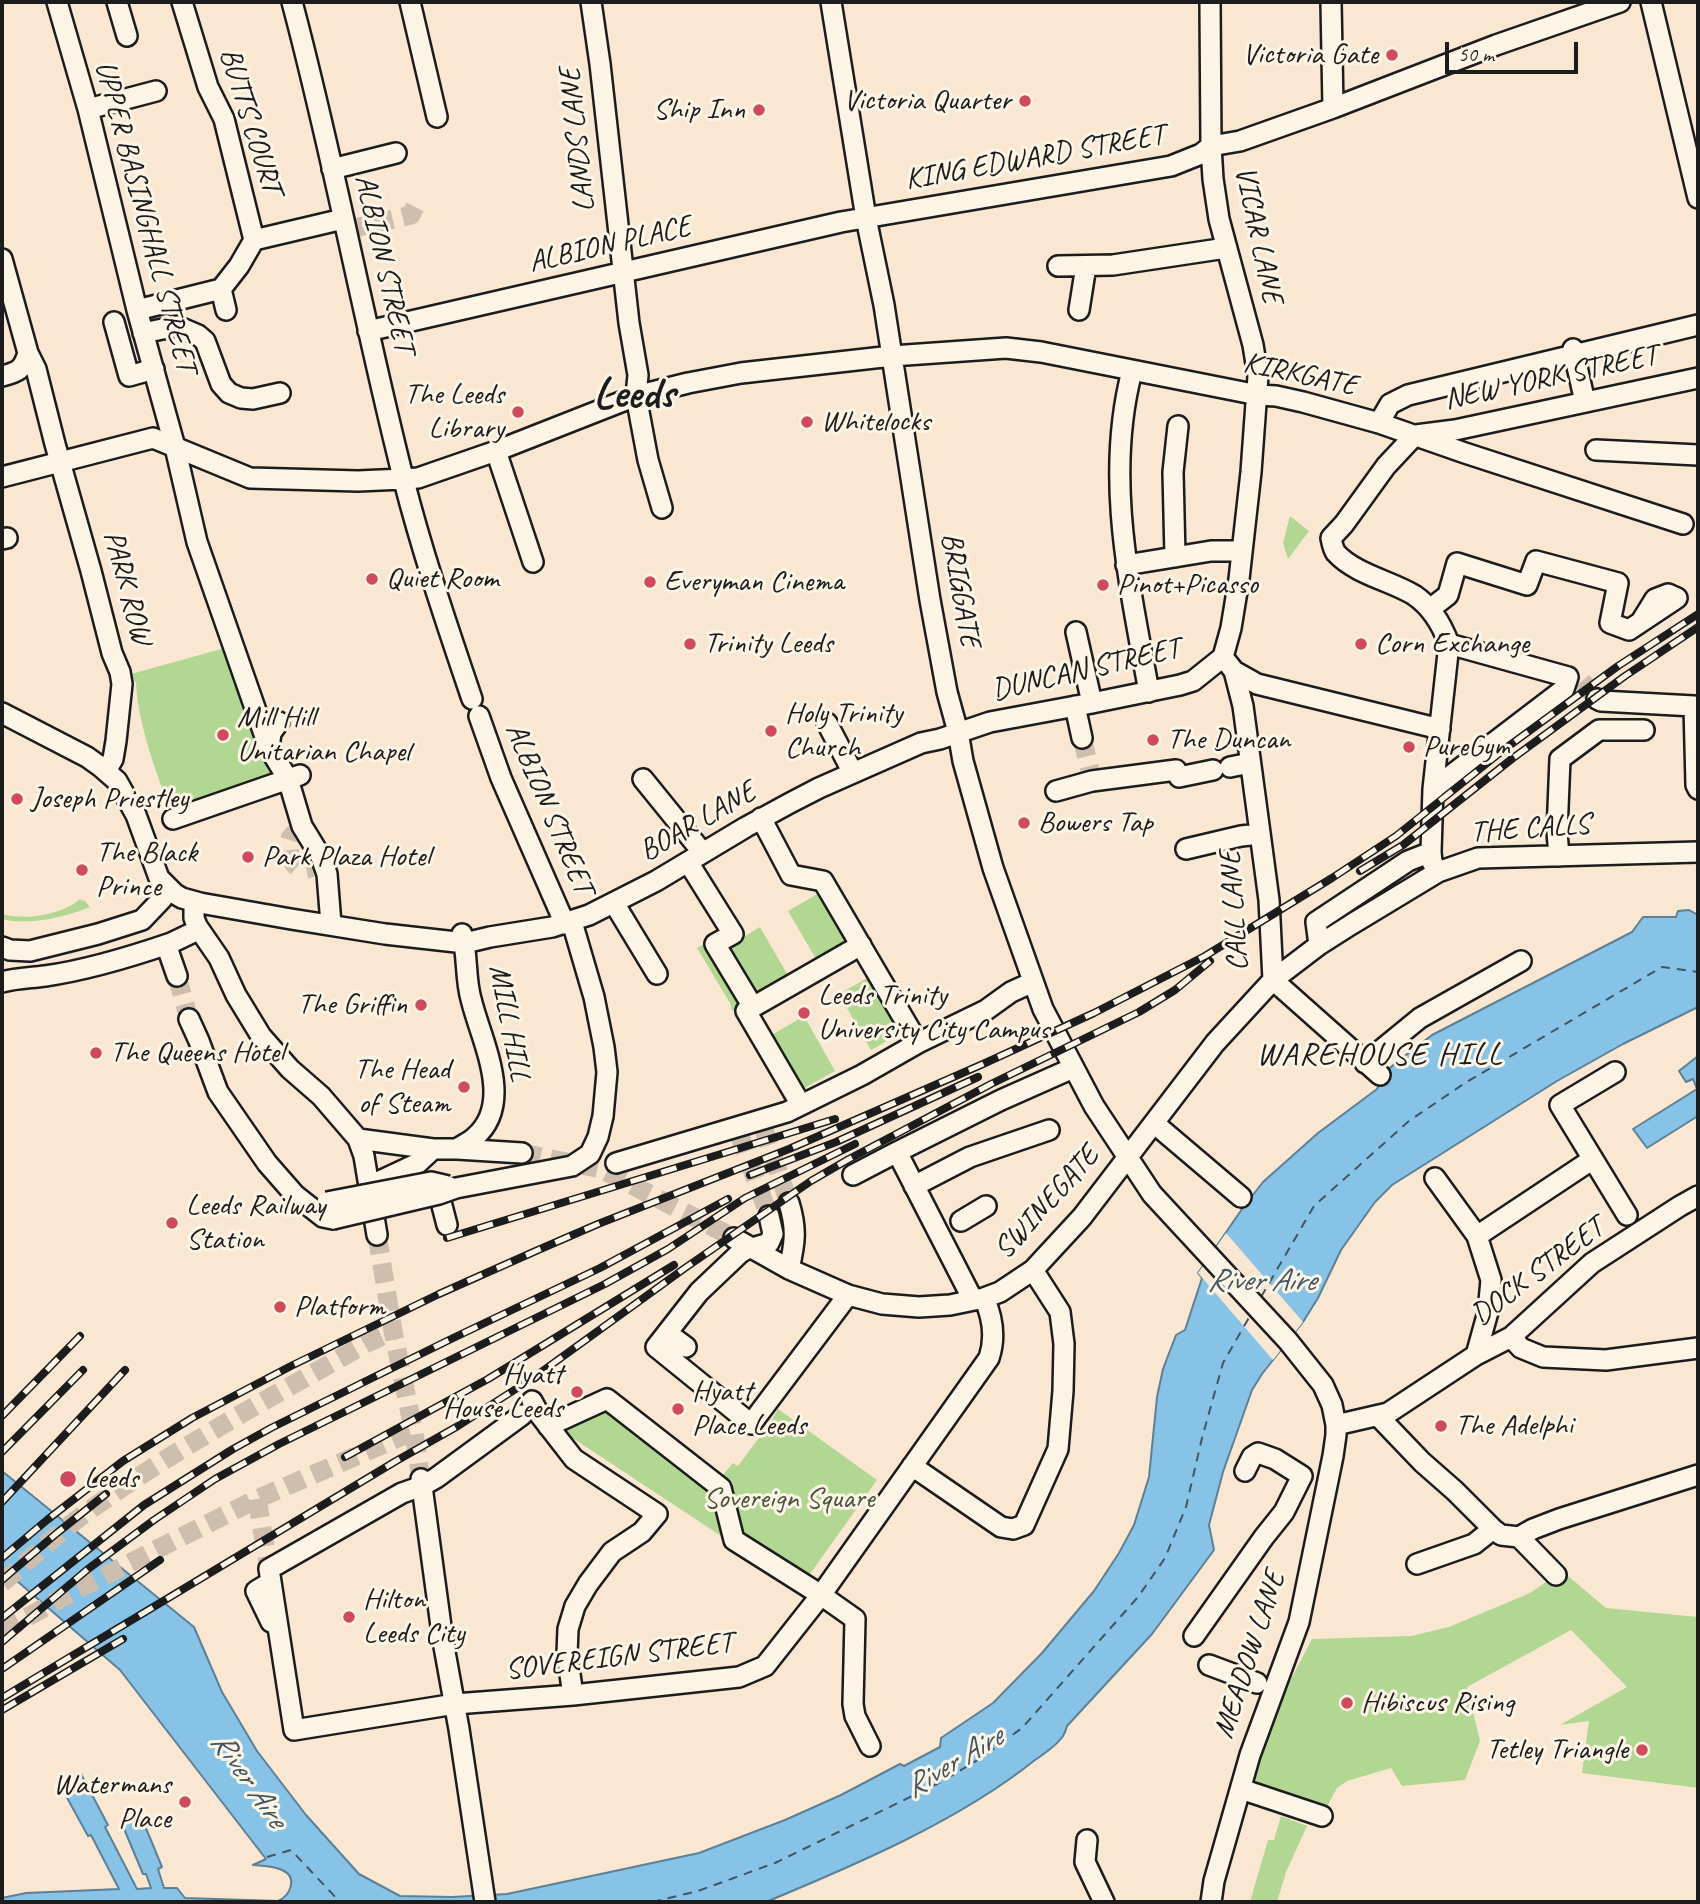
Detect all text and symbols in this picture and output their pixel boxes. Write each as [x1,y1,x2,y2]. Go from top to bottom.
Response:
scale bar [1448,28,1581,72]
place label: Victoria Gate [1242,37,1378,73]
text: 50 m [1458,41,1494,67]
street label: BUTTS COURT [211,44,289,198]
marker: Victoria Gate [1384,47,1400,63]
street label: UPPER BASINGHALL STREET [86,57,204,377]
street label: LANDS LANE [553,66,603,214]
place label: Victoria Quarter [843,83,1011,119]
place label: Ship Inn [653,92,745,128]
marker: Victoria Quarter [1017,93,1033,109]
marker: Ship Inn [751,102,767,118]
street label: KING EDWARD STREET [903,117,1167,199]
street label: VICAR LANE [1226,163,1290,307]
street label: ALBION STREET [346,171,422,357]
street label: ALBION PLACE [525,209,695,281]
street label: NEW YORK STREET [1441,338,1661,418]
street label: KIRKGATE [1240,345,1360,405]
district label: Leeds [593,369,675,421]
place label: The Leeds Library [404,377,504,448]
marker: The Leeds Library [510,404,526,420]
place label: Whitelocks [821,404,930,440]
marker: Whitelocks [799,414,815,430]
street label: PARK ROW [94,527,160,649]
street label: BRIGGATE [932,530,988,650]
place label: Quiet Room [386,561,498,597]
place label: Everyman Cinema [664,564,844,600]
place label: Pinot+Picasso [1117,567,1258,603]
marker: Quiet Room [364,571,380,587]
marker: Everyman Cinema [642,574,658,590]
marker: Pinot+Picasso [1095,577,1111,593]
place label: Trinity Leeds [704,626,833,662]
place label: Corn Exchange [1375,626,1529,662]
street label: DUNCAN STREET [988,631,1184,709]
marker: Trinity Leeds [682,636,698,652]
marker: Corn Exchange [1353,636,1369,652]
place label: Holy Trinity Church [785,696,902,766]
place label: Mill Hill Unitarian Chapel [237,700,410,770]
street label: ALBION STREET [497,718,601,900]
place label: The Duncan [1167,722,1290,758]
marker: Holy Trinity Church [763,723,779,739]
marker: Mill Hill Unitarian Chapel [215,727,231,743]
place label: PureGym [1423,729,1510,765]
marker: The Duncan [1145,732,1161,748]
marker: PureGym [1401,739,1417,755]
street label: BOAR LANE [633,774,763,870]
place label: Joseph Priestley [31,781,188,817]
marker: Joseph Priestley [9,791,25,807]
place label: Bowers Tap [1038,805,1153,841]
street label: THE CALLS [1469,807,1591,851]
marker: Bowers Tap [1016,815,1032,831]
place label: The Black Prince [96,835,197,906]
place label: Park Plaza Hotel [262,839,430,875]
marker: Park Plaza Hotel [240,849,256,865]
street label: CALL LANE [1213,850,1257,972]
marker: The Black Prince [74,862,90,878]
street label: MILL HILL [480,962,538,1084]
place label: Leeds Trinity University City Campus [818,978,1049,1048]
place label: The Griffin [297,987,407,1023]
marker: The Griffin [413,997,429,1013]
marker: Leeds Trinity University City Campus [796,1005,812,1021]
place label: The Queens Hotel [110,1035,284,1071]
district label: WAREHOUSE HILL [1259,1037,1501,1075]
marker: The Queens Hotel [88,1045,104,1061]
place label: The Head of Steam [354,1052,450,1122]
marker: The Head of Steam [456,1079,472,1095]
street label: SWINEGATE [987,1139,1107,1267]
place label: Leeds Railway Station [186,1188,325,1258]
street label: DOCK STREET [1464,1210,1612,1334]
marker: Leeds Railway Station [164,1215,180,1231]
water label: River Aire [1207,1263,1315,1301]
place label: Platform [294,1289,385,1325]
marker: Platform [272,1299,288,1315]
place label: Hyatt House Leeds [443,1357,563,1428]
place label: Hyatt Place Leeds [692,1374,806,1444]
marker: Hyatt House Leeds [569,1384,585,1400]
marker: Hyatt Place Leeds [670,1401,686,1417]
place label: The Adelphi [1455,1408,1573,1444]
marker: The Adelphi [1433,1418,1449,1434]
place label: Leeds [84,1461,138,1497]
marker: Leeds [58,1469,78,1489]
park label: Sovereign Square [704,1481,874,1517]
street label: MEADOW LANE [1206,1567,1294,1743]
place label: Hilton Leeds City [363,1582,464,1652]
marker: Hilton Leeds City [341,1609,357,1625]
street label: SOVEREIGN STREET [503,1625,735,1689]
place label: Hibiscus Rising [1361,1685,1514,1721]
marker: Hibiscus Rising [1339,1695,1355,1711]
water label: River Aire [898,1719,1010,1807]
water label: River Aire [201,1725,295,1835]
place label: Tetley Triangle [1486,1732,1628,1768]
marker: Tetley Triangle [1634,1742,1650,1758]
place label: Watermans Place [53,1767,171,1838]
marker: Watermans Place [177,1794,193,1810]

